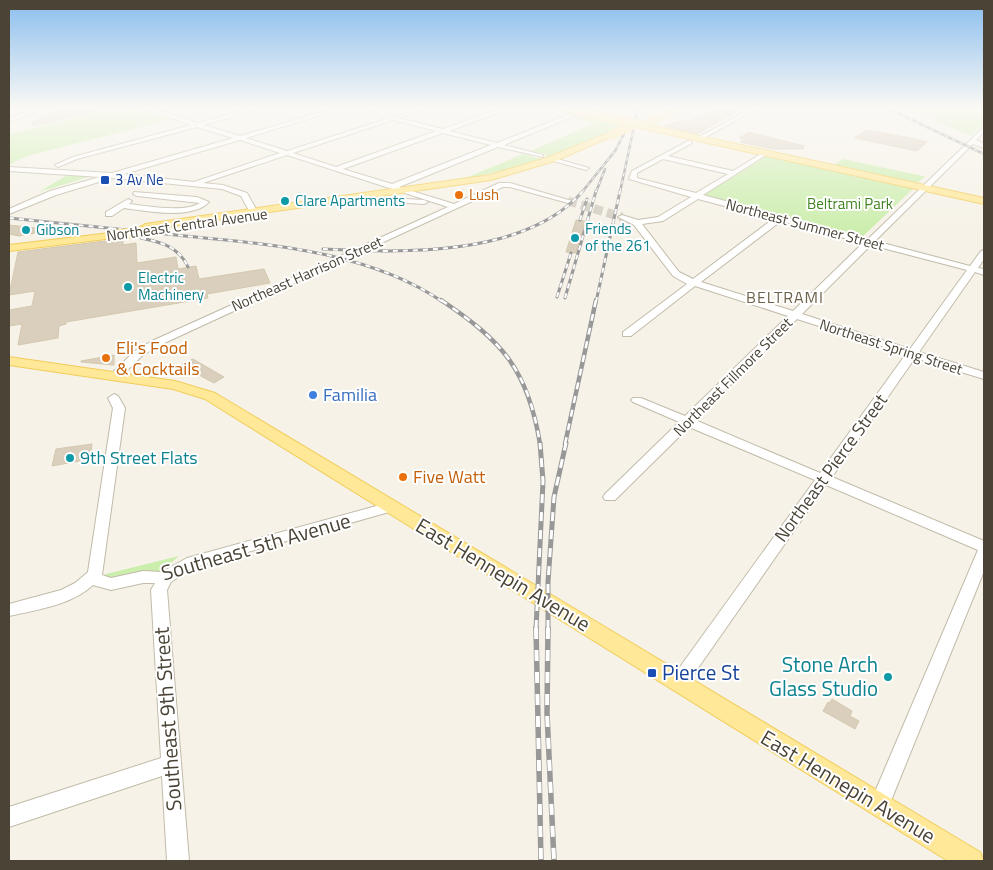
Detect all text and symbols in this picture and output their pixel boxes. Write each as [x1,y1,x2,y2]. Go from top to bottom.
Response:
place label: 3 Av Ne [115,168,164,191]
marker: 3 Av Ne [99,174,111,186]
place label: Lush [469,183,499,206]
place label: Clare Apartments [295,189,405,212]
marker: Lush [453,189,465,201]
street label: Northeast Summer Street [723,192,888,257]
park label: Beltrami Park [807,192,893,215]
marker: Clare Apartments [279,195,291,207]
street label: Northeast Central Avenue [105,202,269,247]
place label: Friends of the 261 [585,217,651,257]
place label: Gibson [36,218,79,241]
marker: Gibson [20,224,32,236]
street label: Northeast Harrison Street [228,230,387,317]
marker: Friends of the 261 [569,232,581,244]
place label: Electric Machinery [138,266,204,306]
marker: Electric Machinery [122,281,134,293]
district label: BELTRAMI [746,285,824,309]
street label: Northeast Fillmore Street [668,311,798,441]
street label: Northeast Spring Street [817,313,966,381]
place label: Eli's Food & Cocktails [116,334,200,382]
marker: Eli's Food & Cocktails [100,352,112,364]
place label: Familia [323,381,377,408]
street label: Northeast Pierce Street [768,387,894,547]
marker: Familia [307,389,319,401]
place label: 9th Street Flats [80,444,198,471]
marker: 9th Street Flats [64,452,76,464]
place label: Five Watt [413,463,486,490]
marker: Five Watt [397,471,409,483]
street label: Southeast 5th Avenue [157,504,354,588]
street label: East Hennepin Avenue [410,509,597,639]
street label: Southeast 9th Street [145,625,189,812]
place label: Stone Arch Glass Studio [769,648,878,704]
place label: Pierce St [662,656,740,688]
marker: Pierce St [646,667,658,679]
marker: Stone Arch Glass Studio [882,671,894,683]
street label: East Hennepin Avenue [755,721,942,851]

